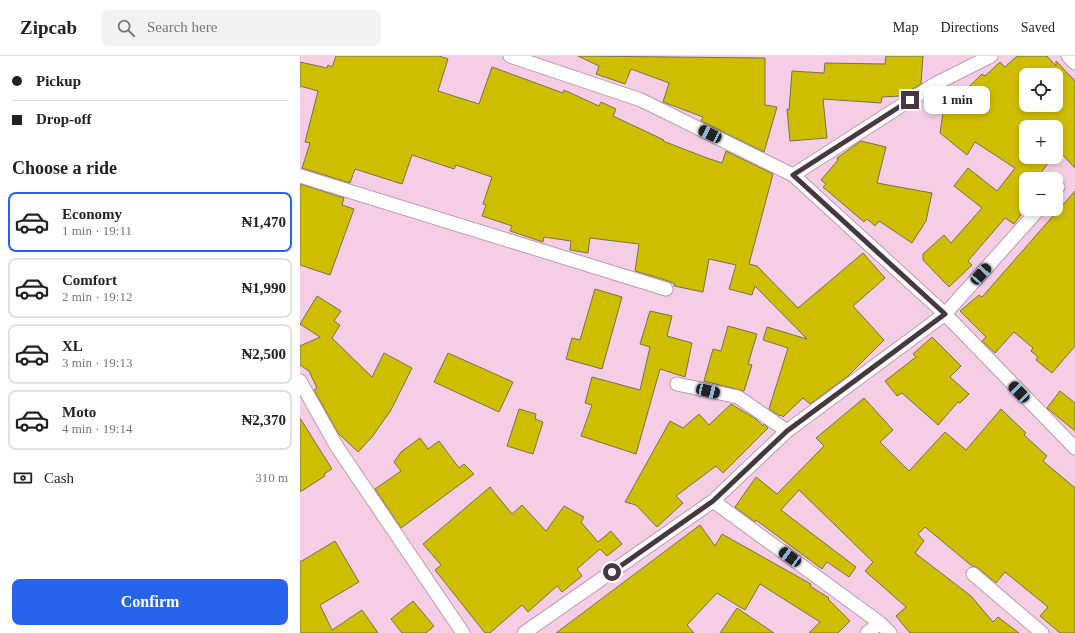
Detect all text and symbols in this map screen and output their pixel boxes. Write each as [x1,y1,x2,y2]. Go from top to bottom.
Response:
search box [101,10,381,46]
text: Zipcab [20,17,77,38]
icon: search [115,17,137,39]
text: Search here [147,19,217,35]
text: Map [893,20,918,35]
text: Directions [940,20,999,35]
text: Saved [1021,20,1055,35]
map controls [1019,68,1063,216]
button: locate [1019,68,1063,112]
text: Pickup [36,73,81,89]
callout: 1 min [924,86,990,114]
route end [901,91,919,109]
text: 1 min [941,92,973,107]
text: Drop-off [36,111,92,127]
button: + [1019,120,1063,164]
car [697,123,723,145]
text: Choose a ride [12,158,117,178]
button: − [1019,172,1063,216]
icon: car [14,204,50,240]
text: Economy [62,206,122,222]
text: ₦1,470 [241,214,286,230]
text: 1 min · 19:11 [62,223,132,238]
car [969,261,993,287]
icon: car [14,270,50,306]
text: Comfort [62,272,117,288]
text: ₦1,990 [241,280,286,296]
text: 2 min · 19:12 [62,289,132,304]
icon: car [14,336,50,372]
text: XL [62,338,83,354]
text: ₦2,500 [241,346,286,362]
text: 3 min · 19:13 [62,355,132,370]
car [1006,379,1032,405]
car [695,382,721,400]
icon: car [14,402,50,438]
text: Moto [62,404,96,420]
text: ₦2,370 [241,412,286,428]
text: 4 min · 19:14 [62,421,132,436]
icon: cash [12,467,34,489]
text: Cash [44,470,74,486]
text: 310 m [255,470,288,485]
car [777,545,803,569]
route start [603,563,621,581]
button: Confirm [12,579,288,625]

